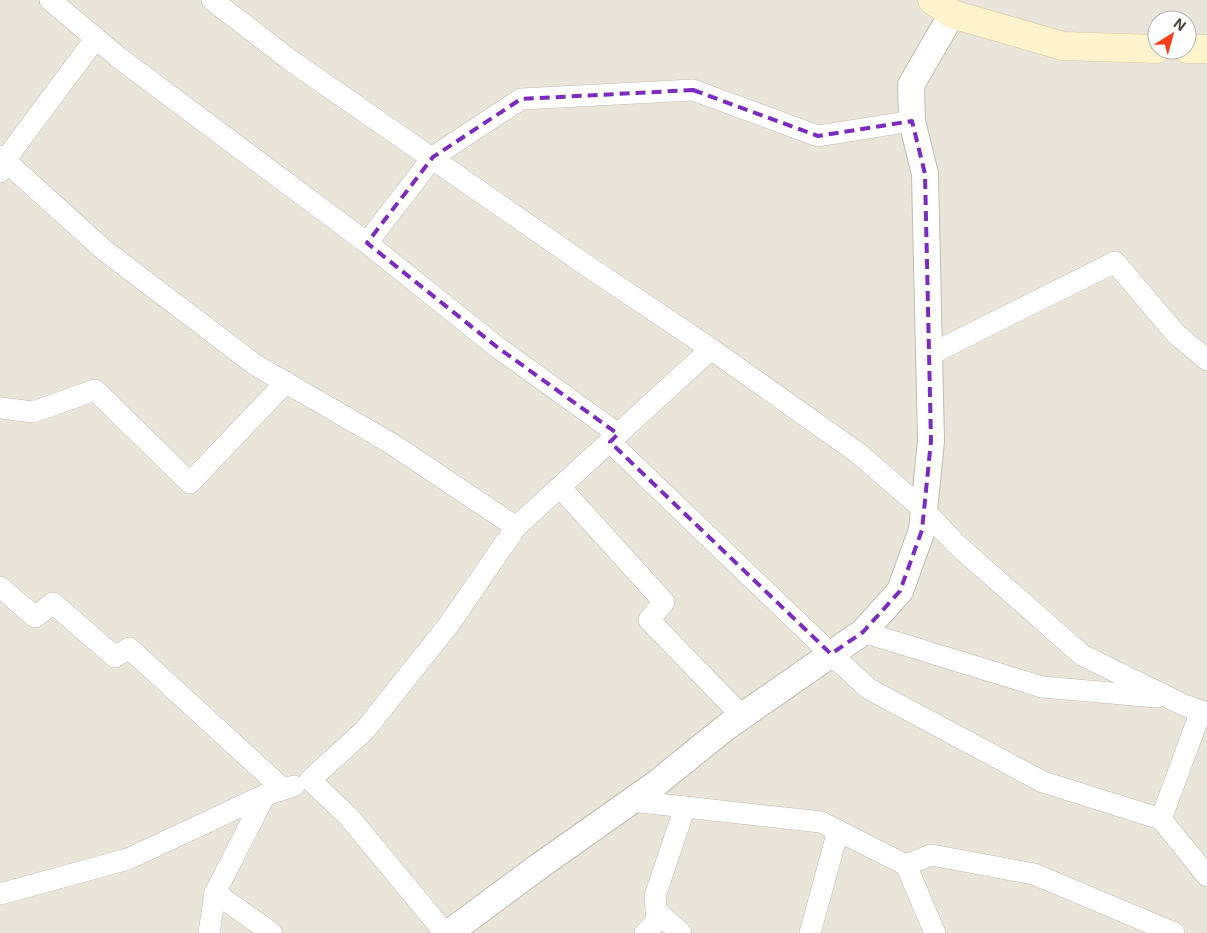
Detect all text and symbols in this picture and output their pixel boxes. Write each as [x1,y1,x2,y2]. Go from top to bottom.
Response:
north arrow [1147,10,1197,60]
text: N [1171,14,1190,34]

